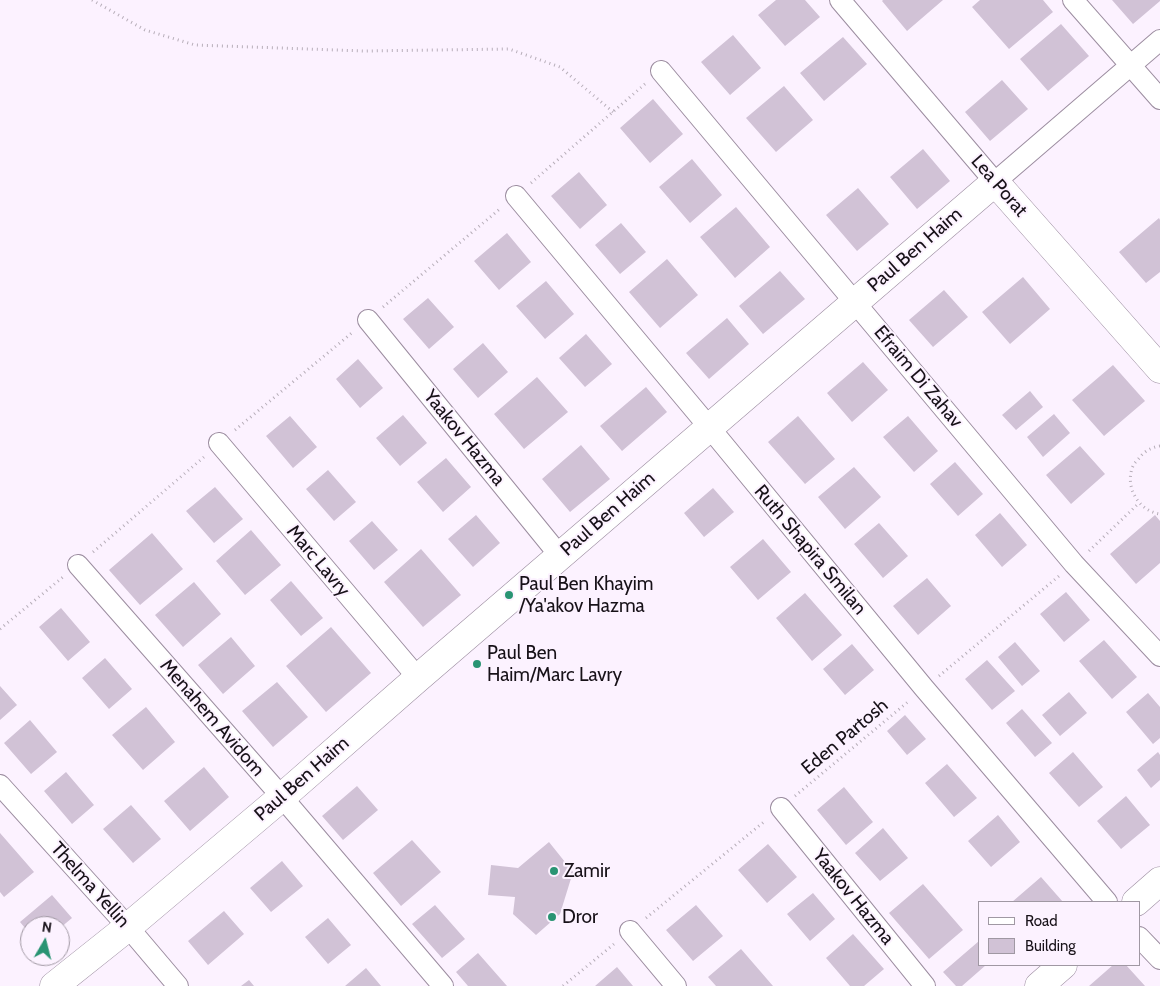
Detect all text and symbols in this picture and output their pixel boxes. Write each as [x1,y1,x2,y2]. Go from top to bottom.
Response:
street label: Lea Porat [966,150,1032,222]
street label: Paul Ben Haim [863,203,967,297]
street label: Efraim Di Zahav [869,321,967,433]
street label: Yaakov Hazma [418,385,510,491]
street label: Paul Ben Haim [556,467,660,561]
street label: Ruth Shapira Smilan [749,480,871,620]
street label: Marc Lavry [282,521,354,601]
place label: Paul Ben Khayim /Ya'akov Hazma [519,573,653,617]
marker: Paul Ben Khayim /Ya'akov Hazma [503,589,515,601]
place label: Paul Ben Haim/Marc Lavry [487,642,622,686]
street label: Menahem Avidom [155,655,269,781]
marker: Paul Ben Haim/Marc Lavry [471,658,483,670]
street label: Eden Partosh [797,694,893,780]
street label: Paul Ben Haim [250,732,354,826]
street label: Thelma Yellin [46,838,134,932]
street label: Yaakov Hazma [807,844,899,950]
place label: Zamir [564,860,610,882]
marker: Zamir [548,865,560,877]
legend [978,901,1140,966]
place label: Dror [562,906,598,928]
marker: Dror [546,911,558,923]
text: Road [1025,912,1058,930]
north arrow [20,916,70,966]
text: N [41,918,53,937]
text: Building [1025,937,1076,955]

